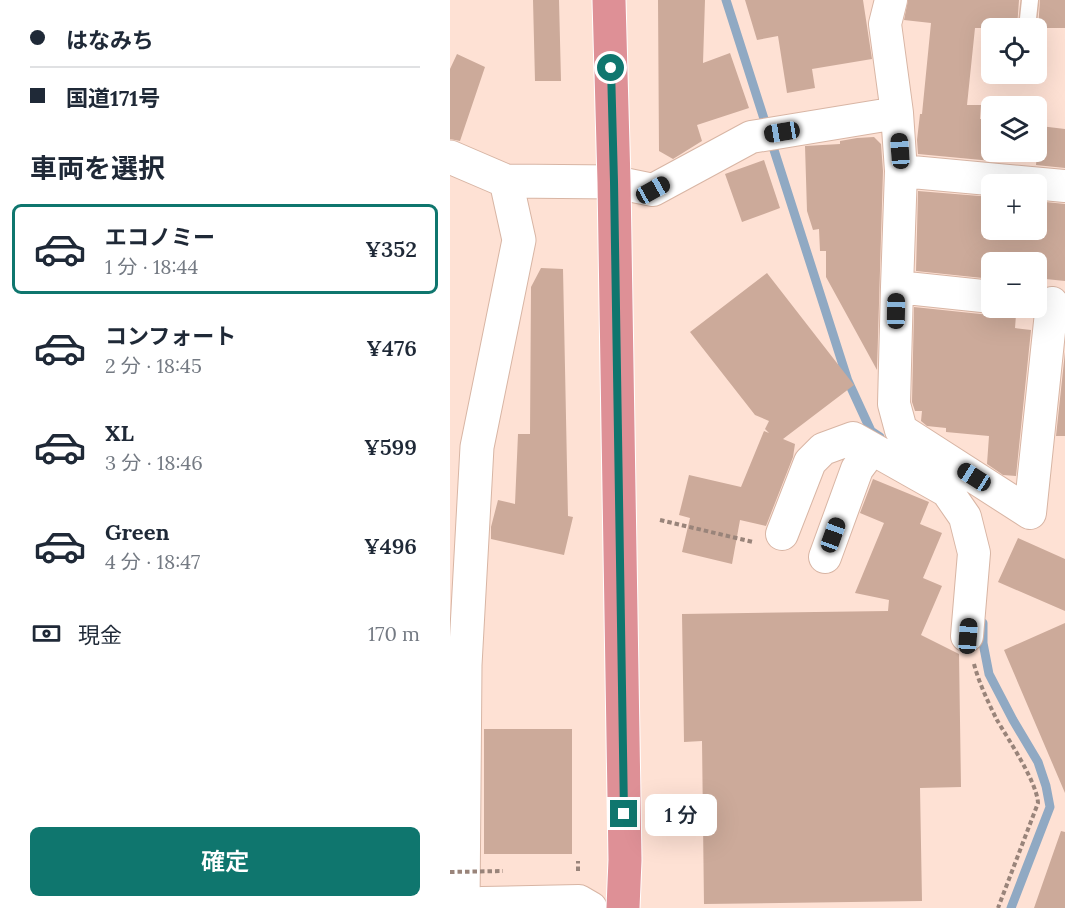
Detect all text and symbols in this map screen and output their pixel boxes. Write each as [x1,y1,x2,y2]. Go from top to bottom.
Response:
map controls [981,18,1047,318]
button: locate [981,18,1047,84]
text: はなみち [66,26,154,54]
route start [597,54,624,81]
text: 国道171号 [66,84,160,112]
button: layers [981,96,1047,162]
car [763,120,801,144]
car [890,132,910,170]
text: 車両を選択 [30,151,165,185]
car [633,173,673,207]
button: + [981,174,1047,240]
icon: car [33,222,87,276]
text: エコノミー [105,223,215,251]
text: ¥352 [365,235,417,263]
button: − [981,252,1047,318]
text: 1 分 · 18:44 [105,254,198,279]
car [887,293,905,329]
icon: car [33,321,87,375]
text: コンフォート [105,322,236,350]
text: ¥476 [366,334,417,362]
text: 2 分 · 18:45 [105,353,202,378]
text: XL [105,419,134,447]
icon: car [33,420,87,474]
text: ¥599 [364,433,417,461]
text: 3 分 · 18:46 [105,450,203,475]
car [954,460,994,494]
car [818,515,848,555]
text: Green [105,518,170,546]
icon: car [33,519,87,573]
text: ¥496 [364,532,417,560]
text: 4 分 · 18:47 [105,549,200,574]
icon: cash [30,617,63,650]
car [958,617,978,655]
text: 現金 [78,621,122,649]
text: 170 m [368,621,420,646]
callout: 1 分 [645,793,717,835]
route end [610,800,637,827]
text: 1 分 [664,802,698,827]
button: 確定 [30,827,420,896]

